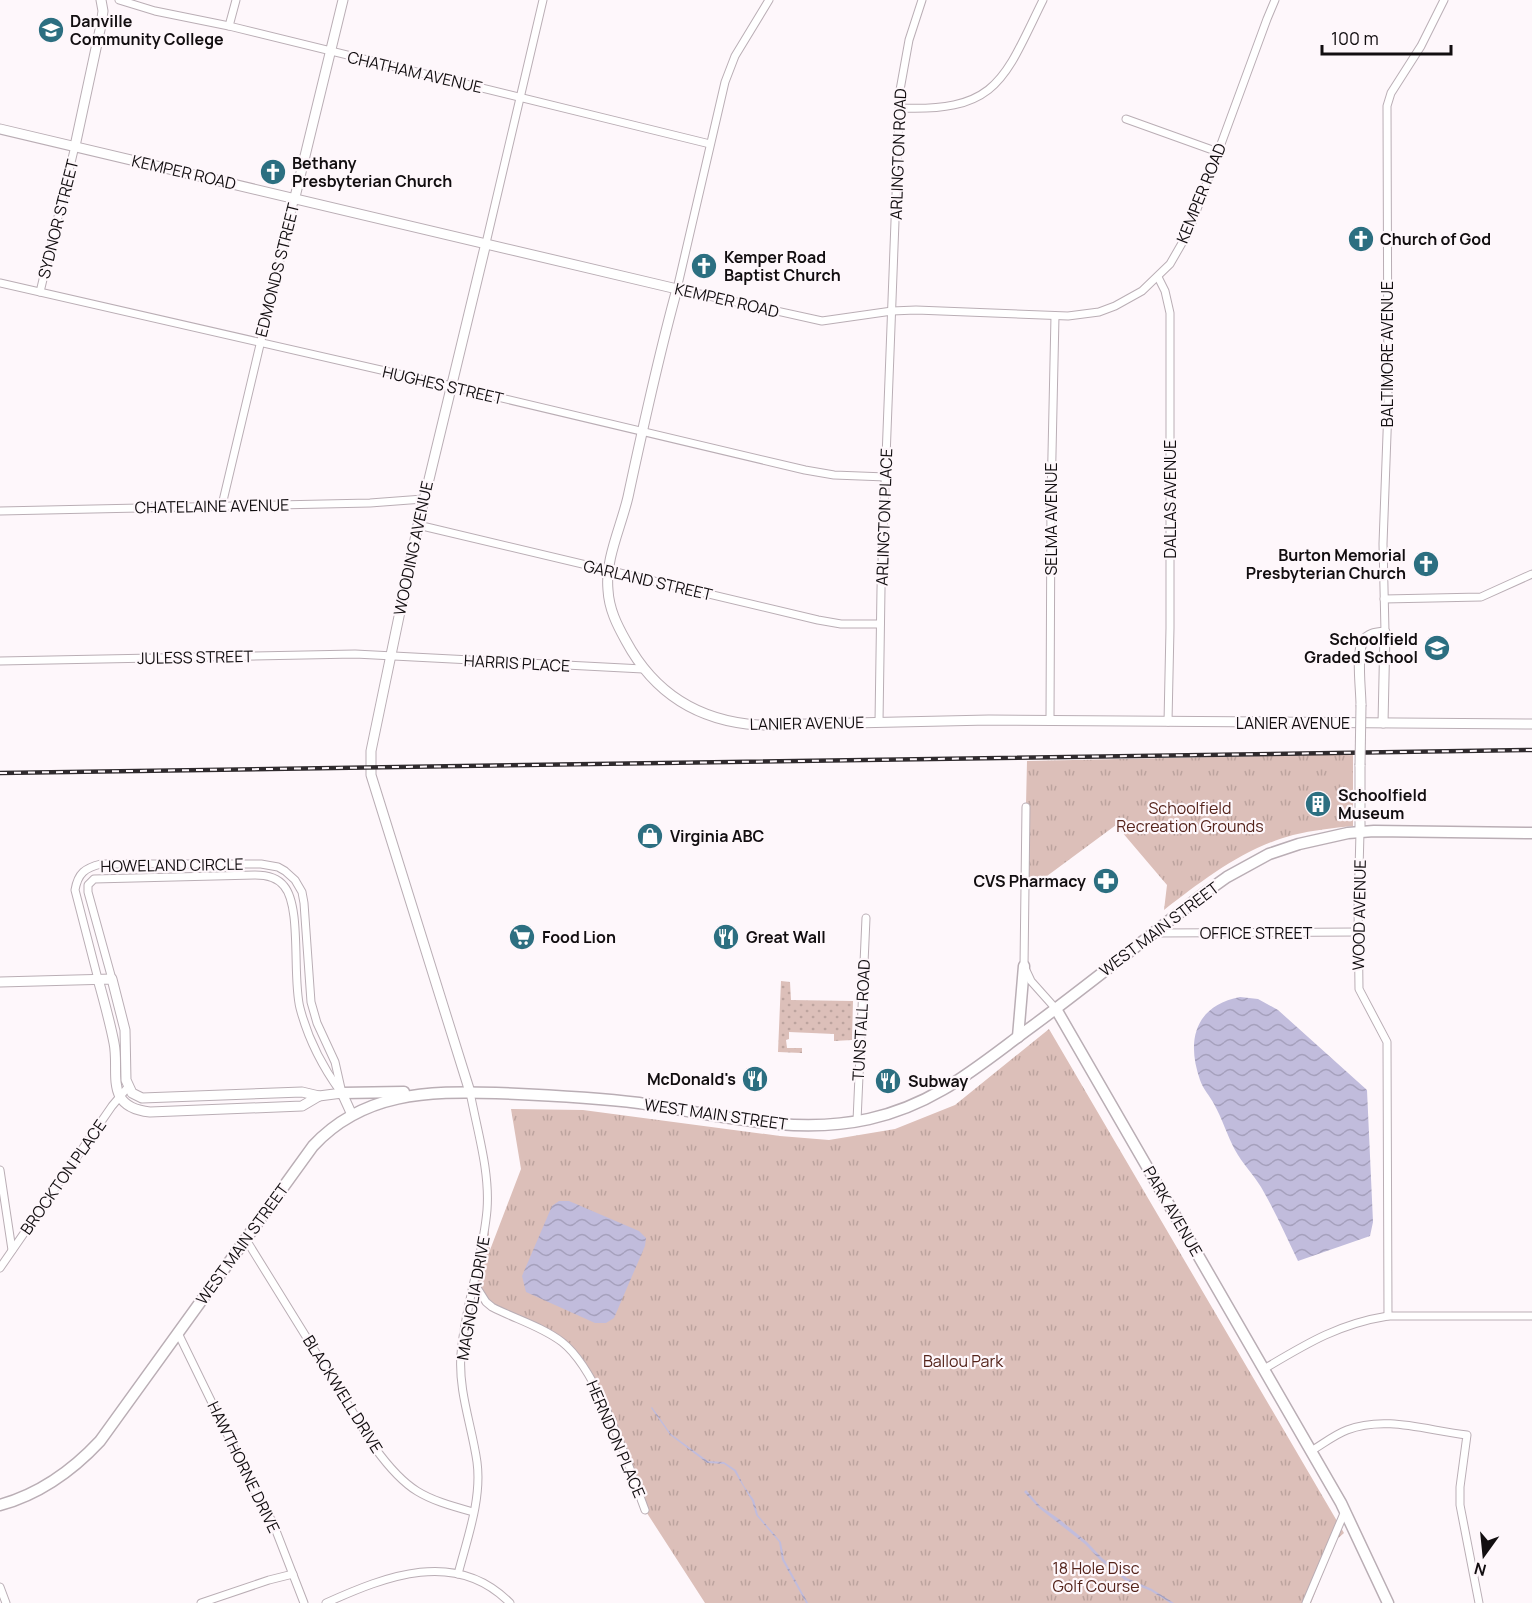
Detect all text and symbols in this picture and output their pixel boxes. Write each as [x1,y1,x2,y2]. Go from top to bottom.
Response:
place label: Danville Community College [70,10,224,50]
school or university icon: Danville Community College [36,15,66,45]
scale bar [1322,18,1451,56]
text: 100 m [1331,26,1379,50]
street label: CHATHAM AVENUE [345,46,485,98]
street label: ARLINGTON ROAD [885,88,911,220]
street label: KEMPER ROAD [1171,139,1231,246]
street label: KEMPER ROAD [130,149,239,195]
place label: Bethany Presbyterian Church [292,152,452,192]
street label: SYDNOR STREET [33,157,84,281]
church icon: Bethany Presbyterian Church [258,157,288,187]
street label: EDMONDS STREET [250,200,304,339]
church icon: Church of God [1346,224,1376,254]
place label: Church of God [1380,228,1491,250]
place label: Kemper Road Baptist Church [724,246,841,286]
church icon: Kemper Road Baptist Church [689,251,719,281]
street label: KEMPER ROAD [673,277,782,323]
street label: BALTIMORE AVENUE [1376,281,1398,427]
street label: HUGHES STREET [380,360,506,410]
street label: DALLAS AVENUE [1159,440,1181,558]
street label: ARLINGTON PLACE [871,448,897,586]
street label: SELMA AVENUE [1040,462,1062,576]
street label: WOODING AVENUE [388,479,438,617]
street label: CHATELAINE AVENUE [134,494,290,518]
place label: Burton Memorial Presbyterian Church [1246,544,1406,584]
church icon: Burton Memorial Presbyterian Church [1411,549,1441,579]
street label: GARLAND STREET [581,554,715,606]
place label: Schoolfield Graded School [1304,628,1418,668]
school or university icon: Schoolfield Graded School [1422,633,1452,663]
street label: JULESS STREET [137,645,254,669]
street label: HARRIS PLACE [463,649,571,677]
street label: LANIER AVENUE [750,711,864,735]
street label: LANIER AVENUE [1236,712,1350,734]
place label: Schoolfield Museum [1338,784,1427,824]
building icon: Schoolfield Museum [1303,789,1333,819]
park label: Schoolfield Recreation Grounds [1116,797,1264,837]
shop icon: Virginia ABC [635,821,665,851]
place label: Virginia ABC [670,825,765,847]
street label: HOWELAND CIRCLE [100,853,244,877]
street label: WOOD AVENUE [1347,859,1371,971]
pharmacy icon: CVS Pharmacy [1091,866,1121,896]
place label: CVS Pharmacy [974,870,1086,892]
street label: WEST MAIN STREET [1095,876,1224,981]
supermarket icon: Food Lion [507,922,537,952]
restaurant icon: Great Wall [711,922,741,952]
street label: OFFICE STREET [1200,922,1313,944]
place label: Food Lion [542,926,616,948]
place label: Great Wall [746,926,826,948]
street label: TUNSTALL ROAD [847,958,875,1081]
restaurant icon: McDonald's [740,1064,770,1094]
restaurant icon: Subway [873,1066,903,1096]
place label: McDonald's [647,1068,736,1090]
place label: Subway [908,1070,968,1092]
street label: WEST MAIN STREET [643,1093,790,1135]
street label: BROCKTON PLACE [15,1115,111,1239]
street label: PARK AVENUE [1138,1162,1208,1260]
street label: WEST MAIN STREET [191,1179,294,1309]
street label: MAGNOLIA DRIVE [451,1234,495,1362]
street label: BLACKWELL DRIVE [298,1331,388,1457]
park label: Ballou Park [923,1350,1004,1372]
street label: HERNDON PLACE [581,1377,651,1501]
street label: HAWTHORNE DRIVE [203,1398,285,1536]
north arrow [1454,1525,1514,1585]
park label: 18 Hole Disc Golf Course [1052,1557,1140,1597]
text: N [1472,1557,1489,1582]

